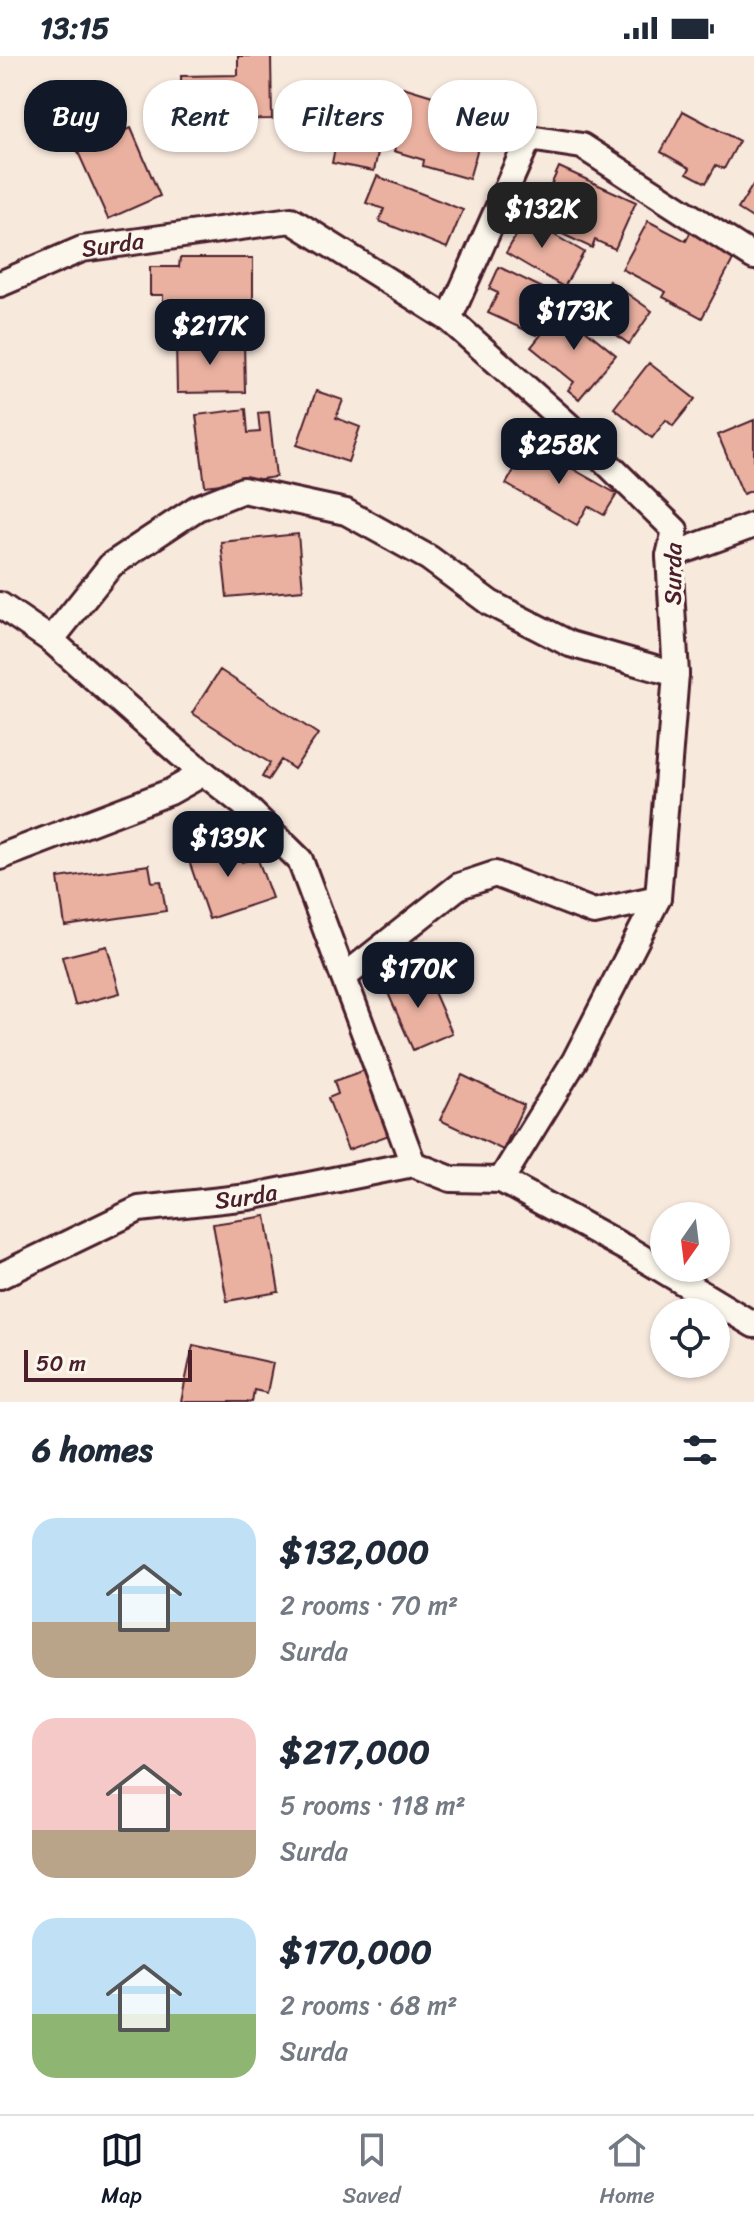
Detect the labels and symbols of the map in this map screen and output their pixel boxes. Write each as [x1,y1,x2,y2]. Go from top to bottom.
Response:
pin: $132K [486,182,598,250]
street label: Surda [79,220,147,270]
pin: $173K [518,284,630,352]
pin: $217K [154,299,266,367]
pin: $258K [503,418,615,486]
street label: Surda [651,541,695,606]
pin: $139K [172,811,284,879]
pin: $170K [362,942,474,1010]
street label: Surda [213,1171,282,1222]
north arrow [650,1202,730,1282]
scale bar [24,1346,192,1382]

